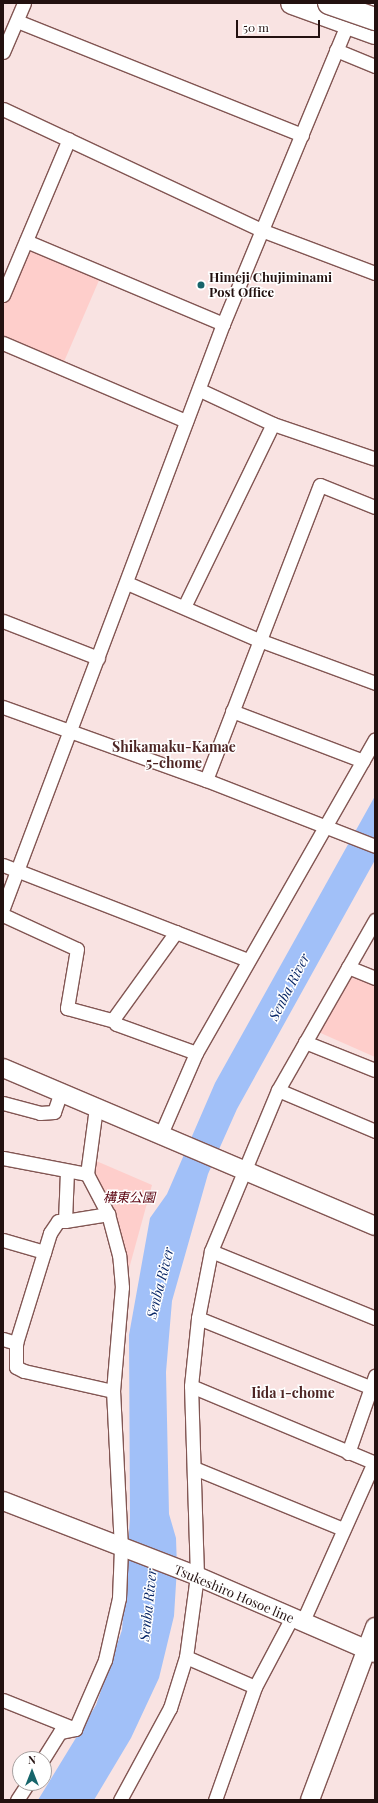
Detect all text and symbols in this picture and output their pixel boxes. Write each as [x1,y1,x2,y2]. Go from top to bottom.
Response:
scale bar [238,12,322,38]
text: 50 m [243,19,269,35]
place label: Himeji Chujiminami Post Office [209,270,332,301]
marker: Himeji Chujiminami Post Office [196,280,206,290]
district label: Shikamaku-Kamae 5-chome [112,739,236,772]
water label: Senba River [265,951,313,1023]
park label: 構東公園 [103,1189,155,1205]
water label: Senba River [143,1246,177,1320]
district label: Iida 1-chome [251,1385,335,1401]
street label: Tsukeshiro Hosoe line [172,1562,296,1626]
water label: Senba River [136,1568,160,1642]
north arrow [12,1751,52,1791]
text: N [28,1752,36,1767]

